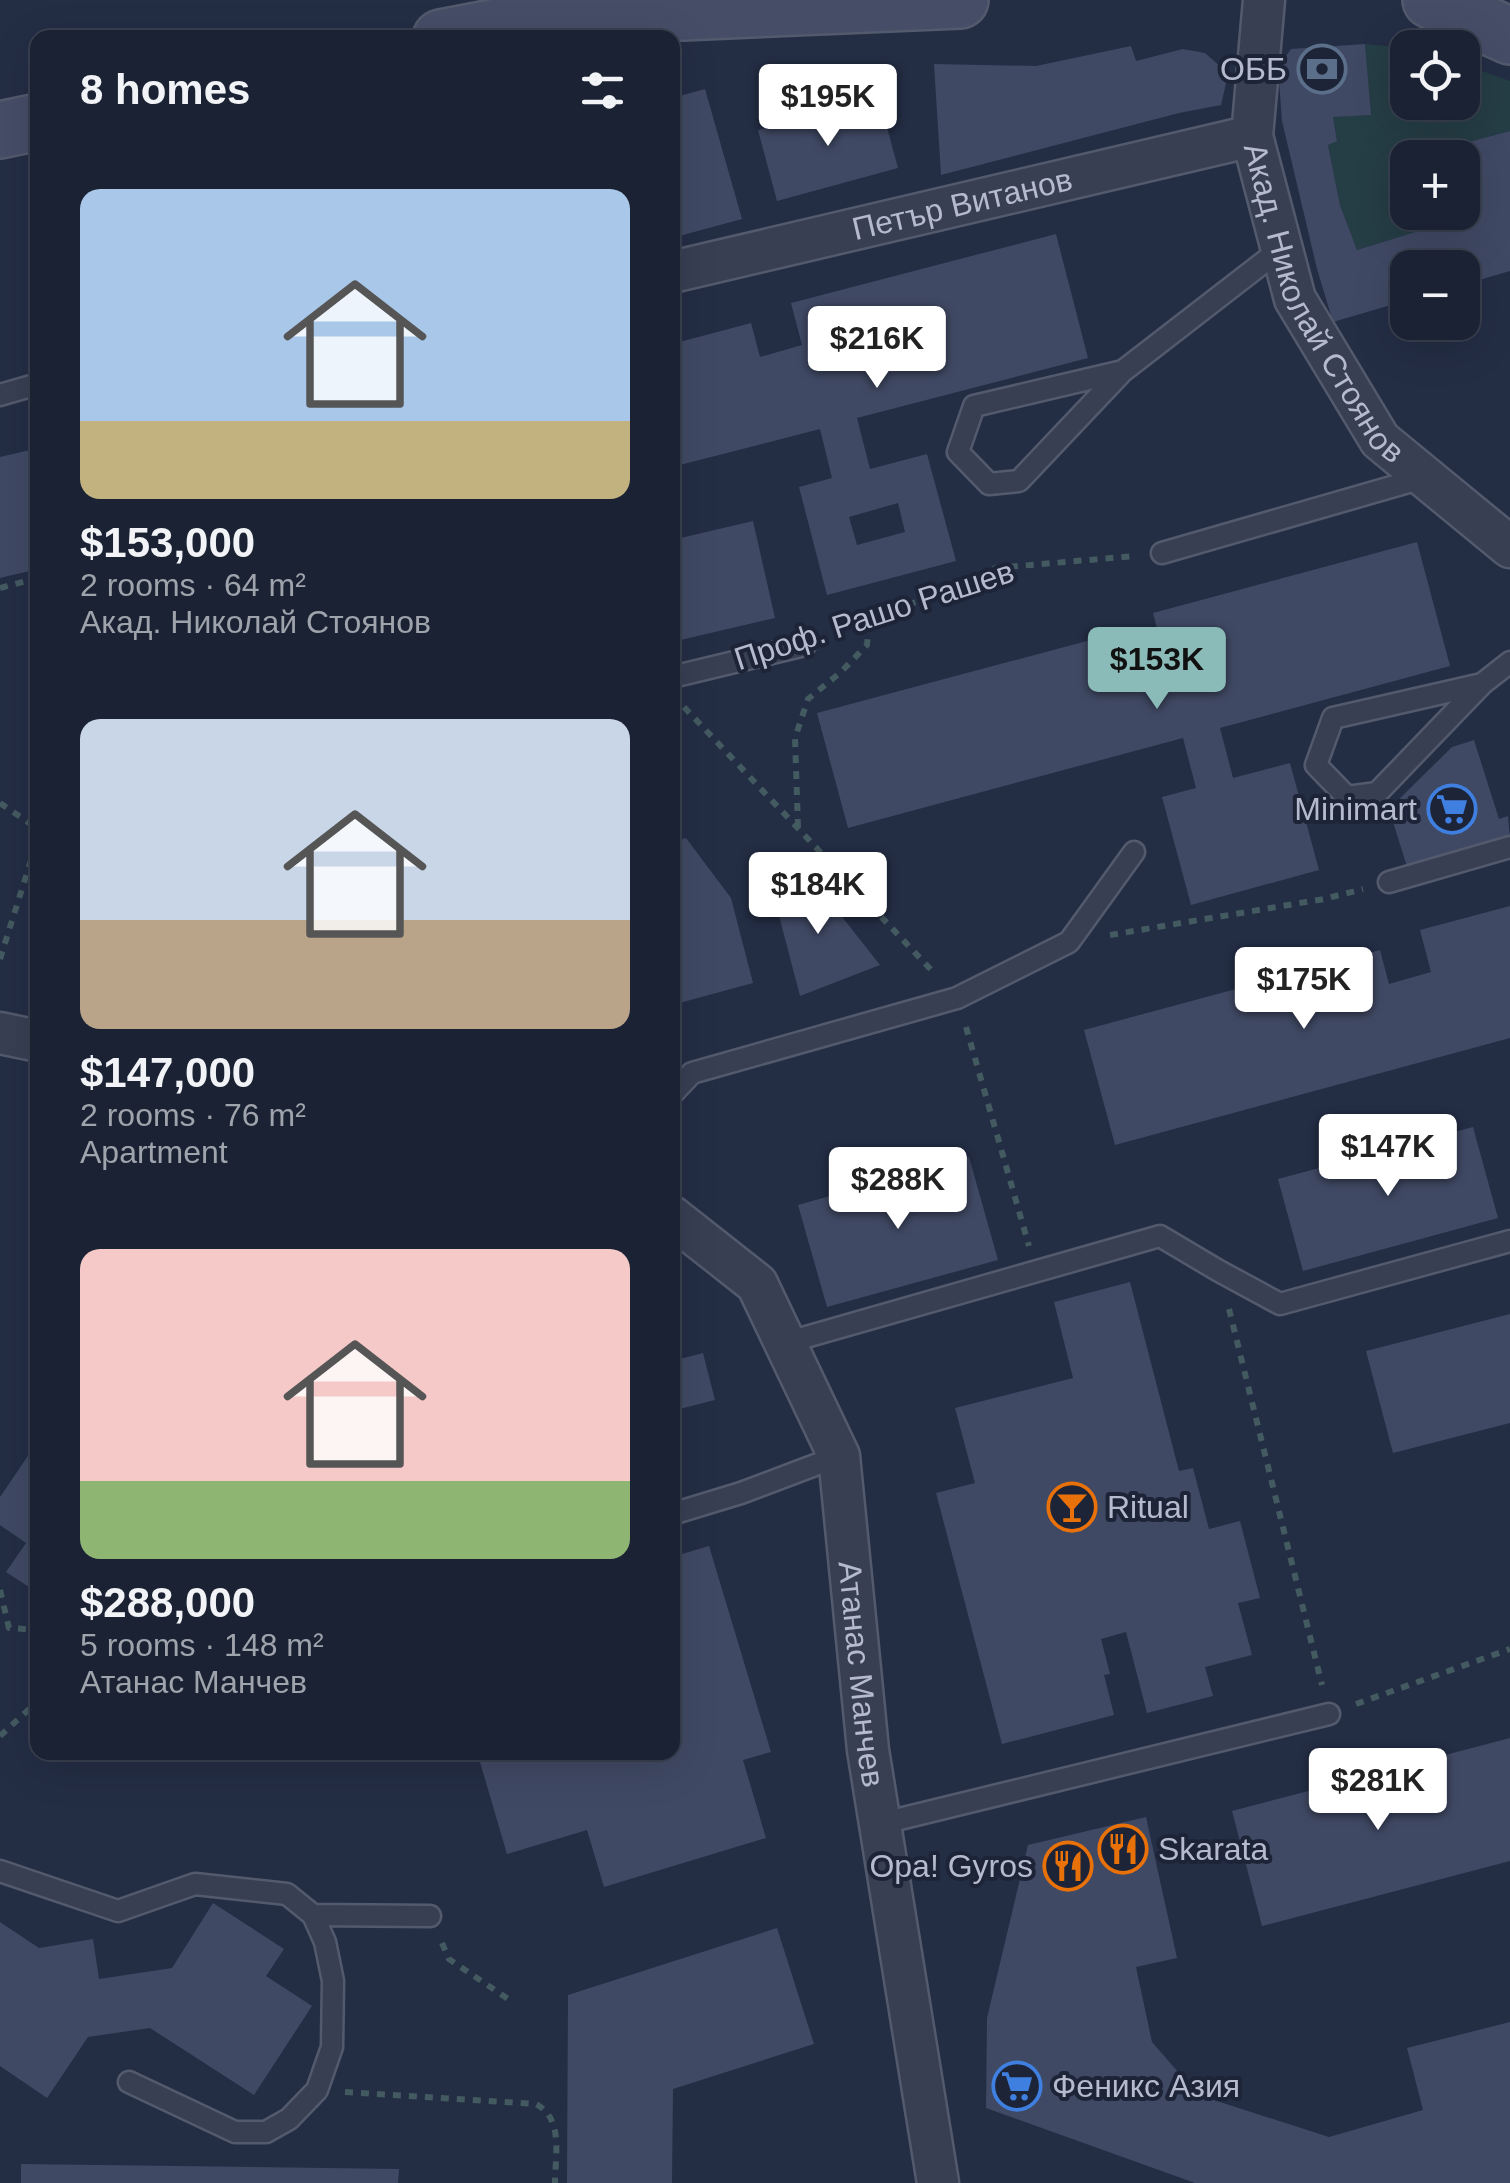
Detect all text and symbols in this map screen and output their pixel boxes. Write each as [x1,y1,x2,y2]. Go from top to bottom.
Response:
map controls [1390,30,1480,340]
button: locate [1390,30,1480,120]
bank icon: ОББ [1296,43,1348,95]
place label: ОББ [1220,51,1287,87]
icon: filters [575,63,630,118]
pin: $195K [758,64,898,149]
text: 8 homes [80,66,250,113]
text: $195K [781,78,875,114]
street label: Акад. Николай Стоянов [1237,139,1411,470]
button: + [1390,140,1480,230]
street label: Петър Витанов [849,161,1076,247]
button: − [1390,250,1480,340]
icon: home [265,254,445,434]
pin: $216K [807,306,947,391]
text: $216K [830,320,924,356]
text: $153,000 [80,519,255,566]
street label: Проф. Рашо Рашев [730,553,1018,677]
text: 2 rooms · 64 m² [80,567,306,603]
text: Акад. Николай Стоянов [80,604,431,640]
pin: $153K [1087,627,1227,712]
text: $153K [1110,641,1204,677]
supermarket icon: Minimart [1426,783,1478,835]
icon: home [265,784,445,964]
place label: Minimart [1294,791,1417,827]
pin: $184K [748,852,888,937]
text: $184K [771,866,865,902]
pin: $175K [1234,947,1374,1032]
text: $175K [1257,961,1351,997]
text: $147,000 [80,1049,255,1096]
text: 2 rooms · 76 m² [80,1097,306,1133]
pin: $147K [1318,1114,1458,1199]
text: $147K [1341,1128,1435,1164]
text: Apartment [80,1134,228,1170]
pin: $288K [828,1147,968,1232]
text: $288K [851,1161,945,1197]
icon: home [265,1314,445,1494]
bar icon: Ritual [1046,1481,1098,1533]
place label: Ritual [1107,1489,1189,1525]
street label: Атанас Манчев [831,1559,892,1790]
text: $288,000 [80,1579,255,1626]
text: 5 rooms · 148 m² [80,1627,324,1663]
text: Атанас Манчев [80,1664,307,1700]
pin: $281K [1308,1748,1448,1833]
text: $281K [1331,1762,1425,1798]
restaurant icon: Skarata [1097,1823,1149,1875]
place label: Skarata [1158,1831,1268,1867]
restaurant icon: Opa! Gyros [1042,1840,1094,1892]
place label: Opa! Gyros [869,1848,1033,1884]
supermarket icon: Феникс Азия [991,2060,1043,2112]
place label: Феникс Азия [1052,2068,1240,2104]

